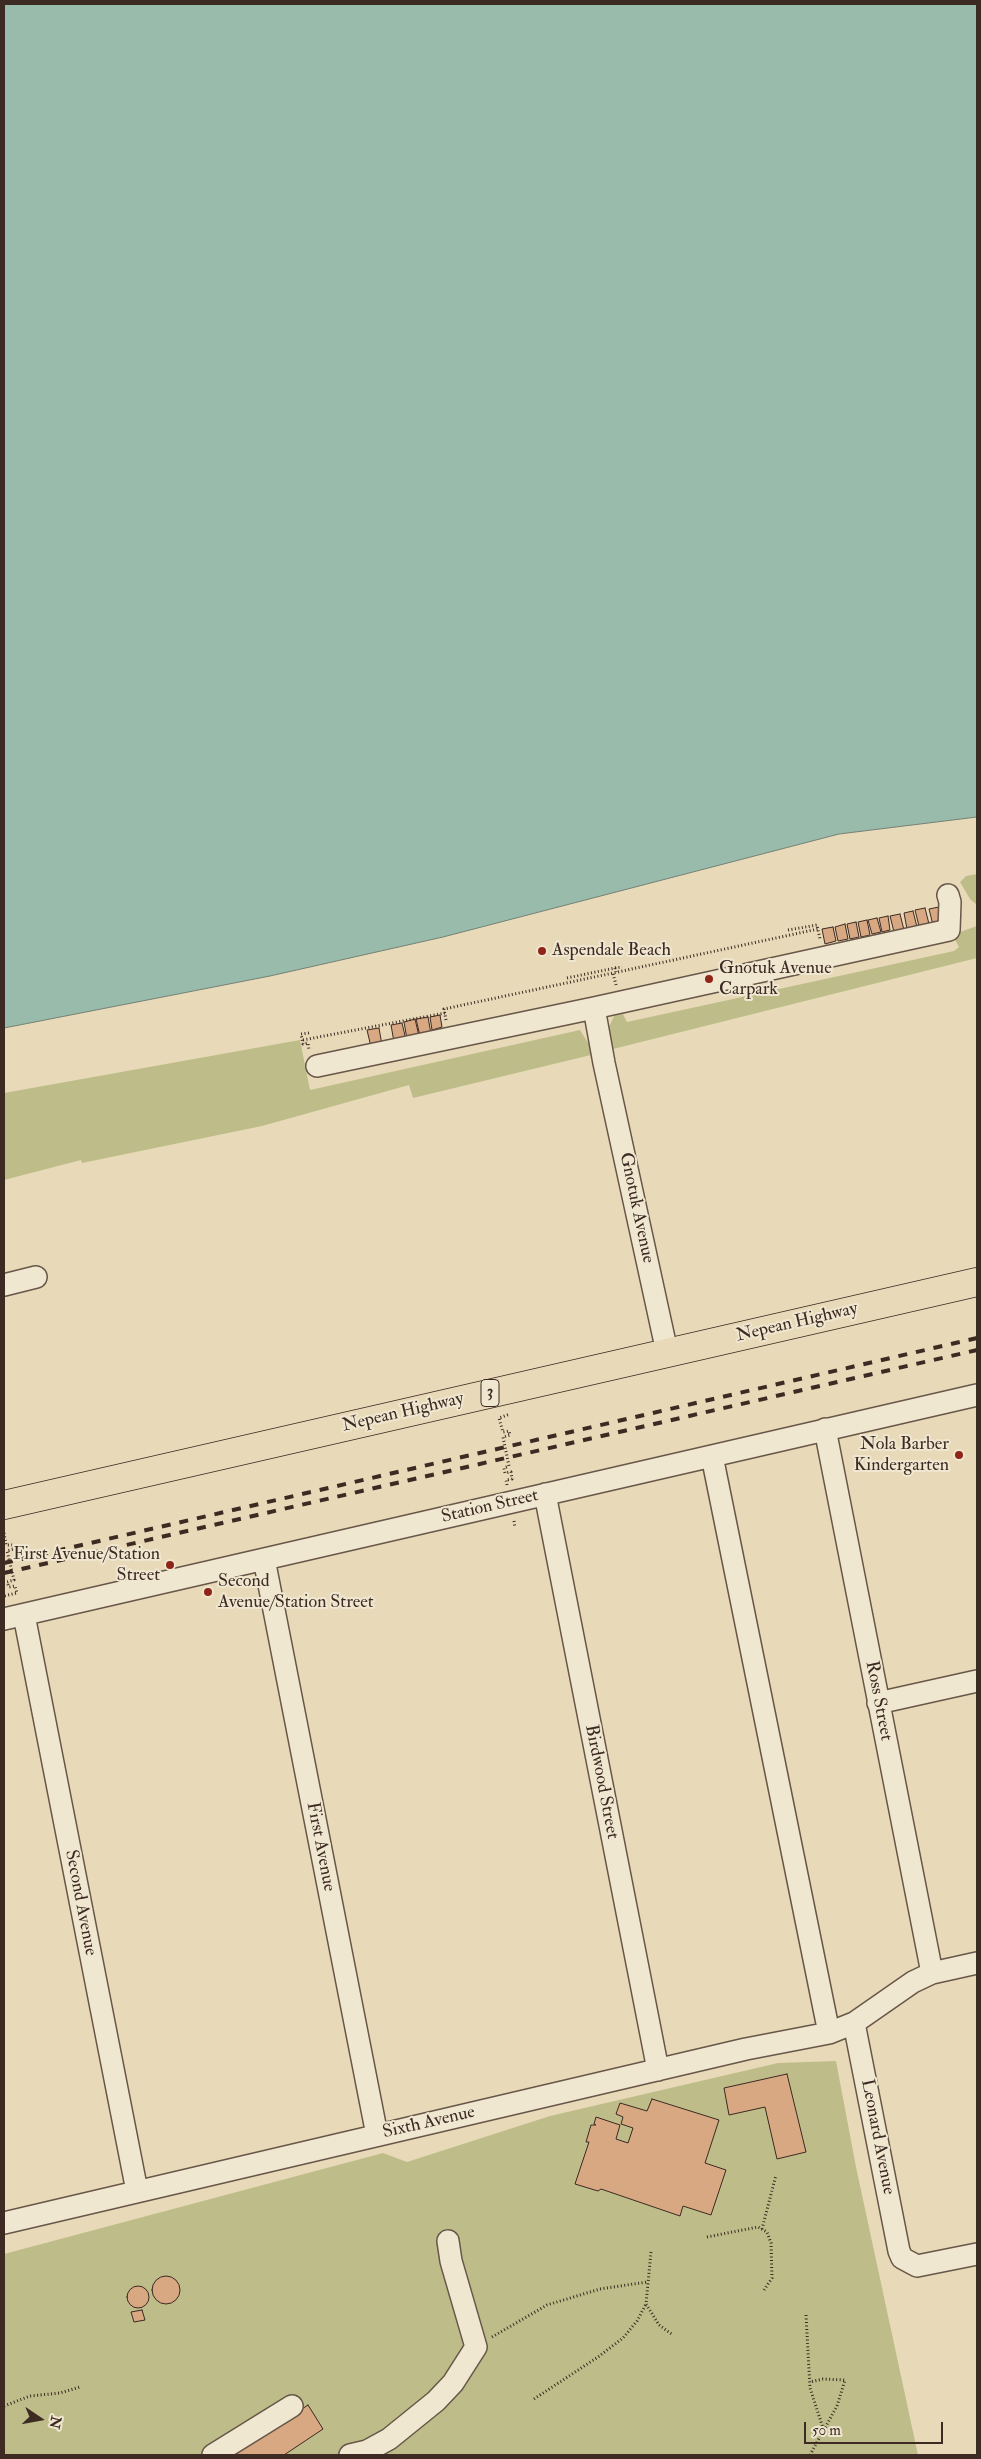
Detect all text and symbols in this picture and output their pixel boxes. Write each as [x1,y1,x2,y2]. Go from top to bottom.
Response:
place label: Aspendale Beach [552,940,671,962]
marker: Aspendale Beach [536,945,548,957]
place label: Gnotuk Avenue Carpark [719,958,832,1001]
marker: Gnotuk Avenue Carpark [703,973,715,985]
street label: Gnotuk Avenue [614,1151,658,1265]
street label: Nepean Highway [734,1299,860,1347]
road number: 3 [481,1380,499,1406]
street label: Nepean Highway [340,1389,466,1437]
place label: Nola Barber Kindergarten [854,1434,949,1476]
marker: Nola Barber Kindergarten [953,1449,965,1461]
street label: Station Street [439,1485,541,1529]
place label: First Avenue/Station Street [13,1544,160,1586]
marker: First Avenue/Station Street [164,1559,176,1571]
place label: Second Avenue/Station Street [218,1571,374,1614]
marker: Second Avenue/Station Street [202,1586,214,1598]
street label: Ross Street [860,1659,896,1743]
street label: Birdwood Street [579,1723,623,1841]
street label: First Avenue [301,1800,339,1894]
street label: Second Avenue [59,1848,101,1958]
street label: Leonard Avenue [855,2077,899,2197]
street label: Sixth Avenue [381,2102,477,2144]
north arrow [15,2394,65,2444]
scale bar [806,2412,945,2444]
text: N [46,2414,65,2430]
text: 50 m [812,2421,841,2440]

